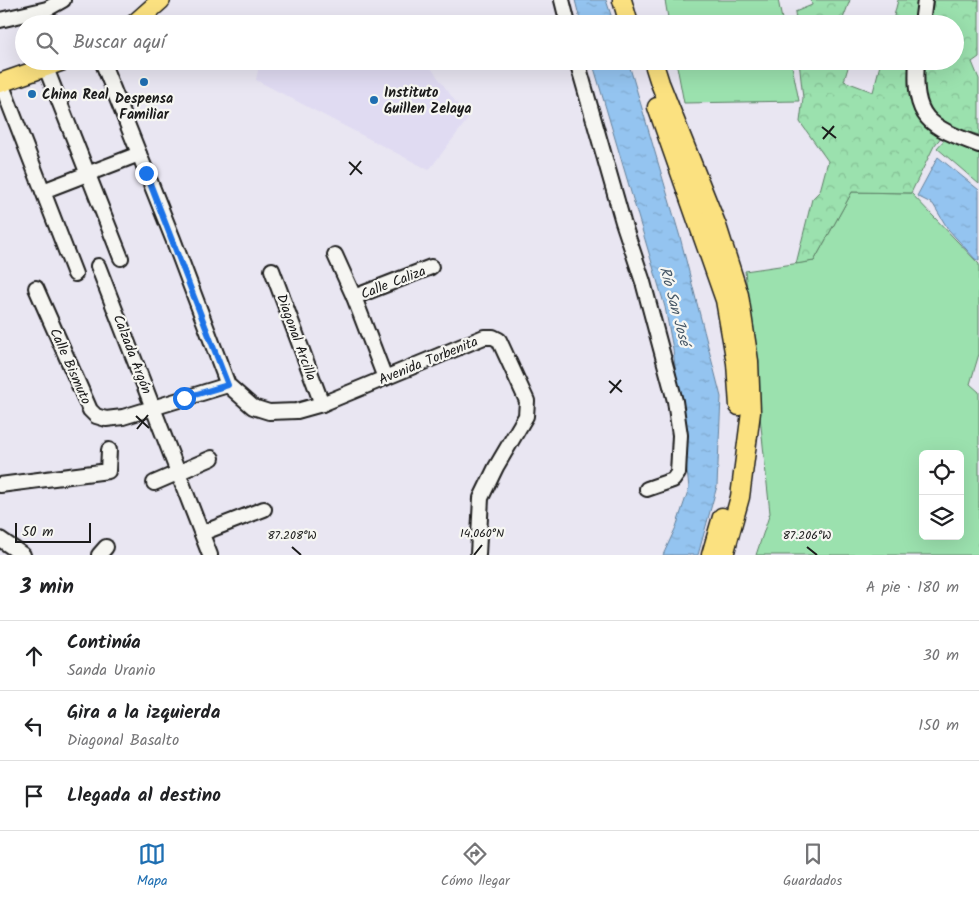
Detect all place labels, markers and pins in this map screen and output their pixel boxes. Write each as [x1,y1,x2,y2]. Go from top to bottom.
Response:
marker: Despensa Familiar [138,76,150,88]
place label: Instituto Guillen Zelaya [384,82,471,120]
place label: China Real [42,84,109,106]
marker: China Real [26,88,38,100]
place label: Despensa Familiar [115,88,173,126]
marker: Instituto Guillen Zelaya [368,94,380,106]

